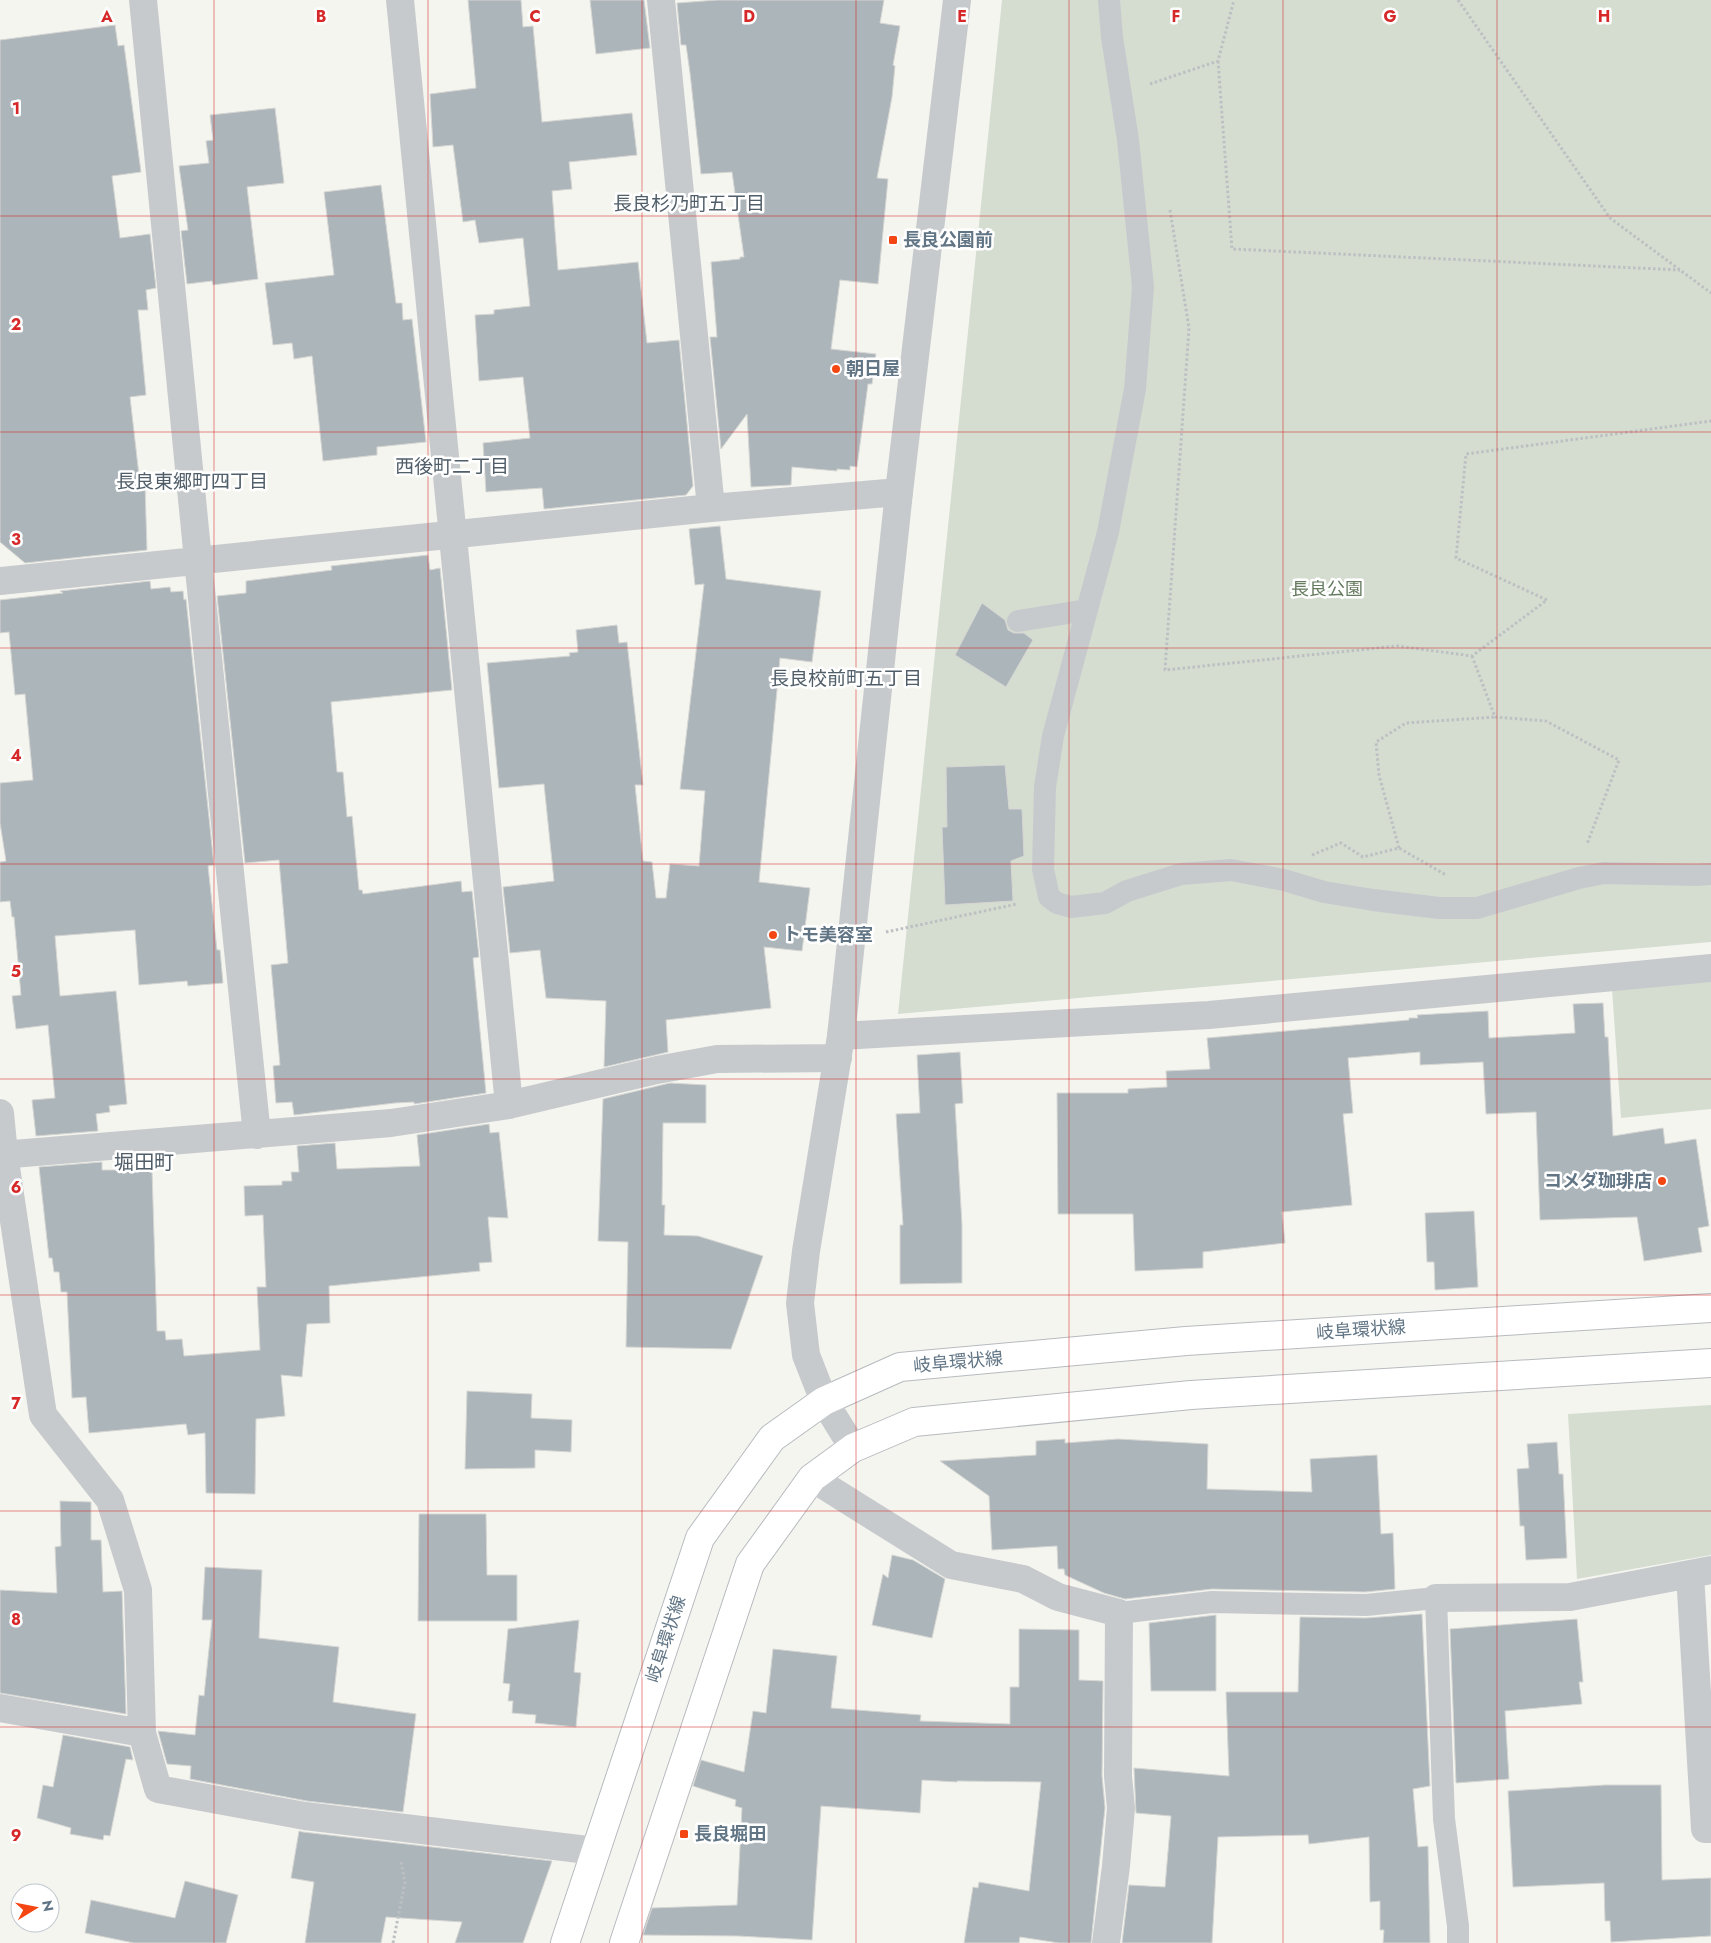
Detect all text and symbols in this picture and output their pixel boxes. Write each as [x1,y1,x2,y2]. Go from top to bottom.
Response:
text: A [100,5,113,28]
text: B [316,5,326,28]
text: C [529,5,541,28]
text: D [743,5,755,28]
text: E [957,5,967,28]
text: F [1172,5,1180,28]
text: G [1383,5,1397,28]
text: H [1598,5,1610,28]
text: 1 [12,97,20,120]
district label: 長良杉乃町五丁目 [613,190,765,217]
place label: 長良公園前 [903,227,993,253]
marker: 長良公園前 [887,234,899,246]
text: 2 [11,313,21,336]
place label: 朝日屋 [846,356,900,382]
marker: 朝日屋 [830,363,842,375]
district label: 西後町二丁目 [395,453,509,480]
district label: 長良東郷町四丁目 [116,468,268,495]
text: 3 [11,528,21,551]
park label: 長良公園 [1291,576,1363,602]
district label: 長良校前町五丁目 [770,665,922,692]
text: 4 [10,744,22,767]
place label: トモ美容室 [783,922,873,948]
marker: トモ美容室 [767,929,779,941]
text: 5 [11,960,21,983]
district label: 堀田町 [114,1148,174,1177]
place label: コメダ珈琲店 [1544,1168,1652,1194]
marker: コメダ珈琲店 [1656,1175,1668,1187]
text: 6 [11,1176,21,1199]
street label: 岐阜環状線 [1315,1314,1407,1346]
street label: 岐阜環状線 [912,1345,1004,1379]
text: 7 [11,1392,21,1415]
street label: 岐阜環状線 [640,1592,692,1686]
text: 8 [11,1608,21,1631]
place label: 長良堀田 [694,1821,766,1847]
text: 9 [11,1824,21,1847]
marker: 長良堀田 [678,1828,690,1840]
north arrow [10,1883,60,1933]
text: N [37,1899,59,1913]

